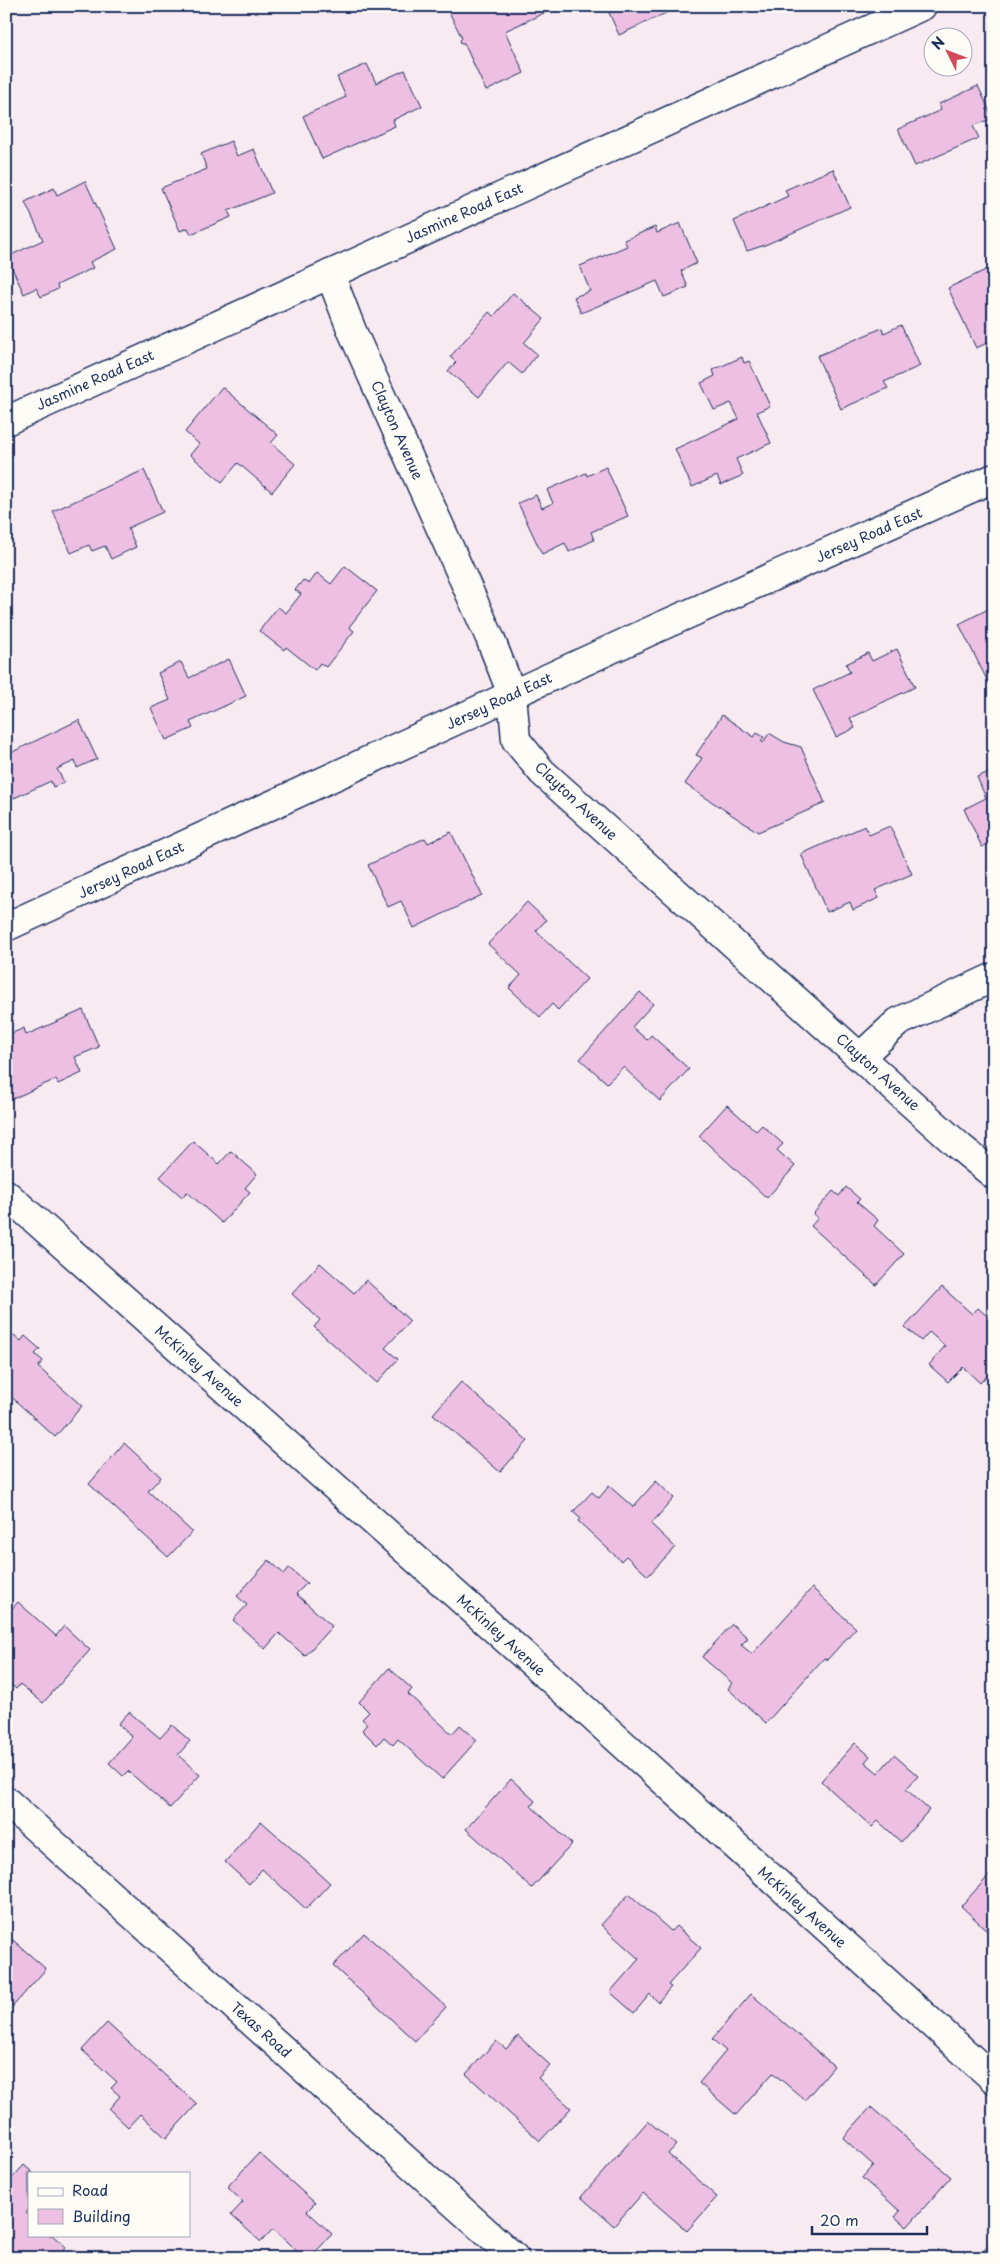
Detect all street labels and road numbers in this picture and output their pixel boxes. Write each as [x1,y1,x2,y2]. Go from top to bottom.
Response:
street label: Jasmine Road East [401,177,527,248]
street label: Jasmine Road East [32,344,158,415]
street label: Clayton Avenue [366,377,429,483]
street label: Jersey Road East [812,501,926,567]
street label: Jersey Road East [442,667,556,734]
street label: Clayton Avenue [530,757,623,845]
street label: Jersey Road East [74,836,188,903]
street label: Clayton Avenue [832,1028,925,1115]
street label: McKinley Avenue [150,1320,249,1412]
street label: McKinley Avenue [452,1589,551,1681]
street label: McKinley Avenue [753,1861,852,1953]
street label: Texas Road [226,1997,296,2062]

